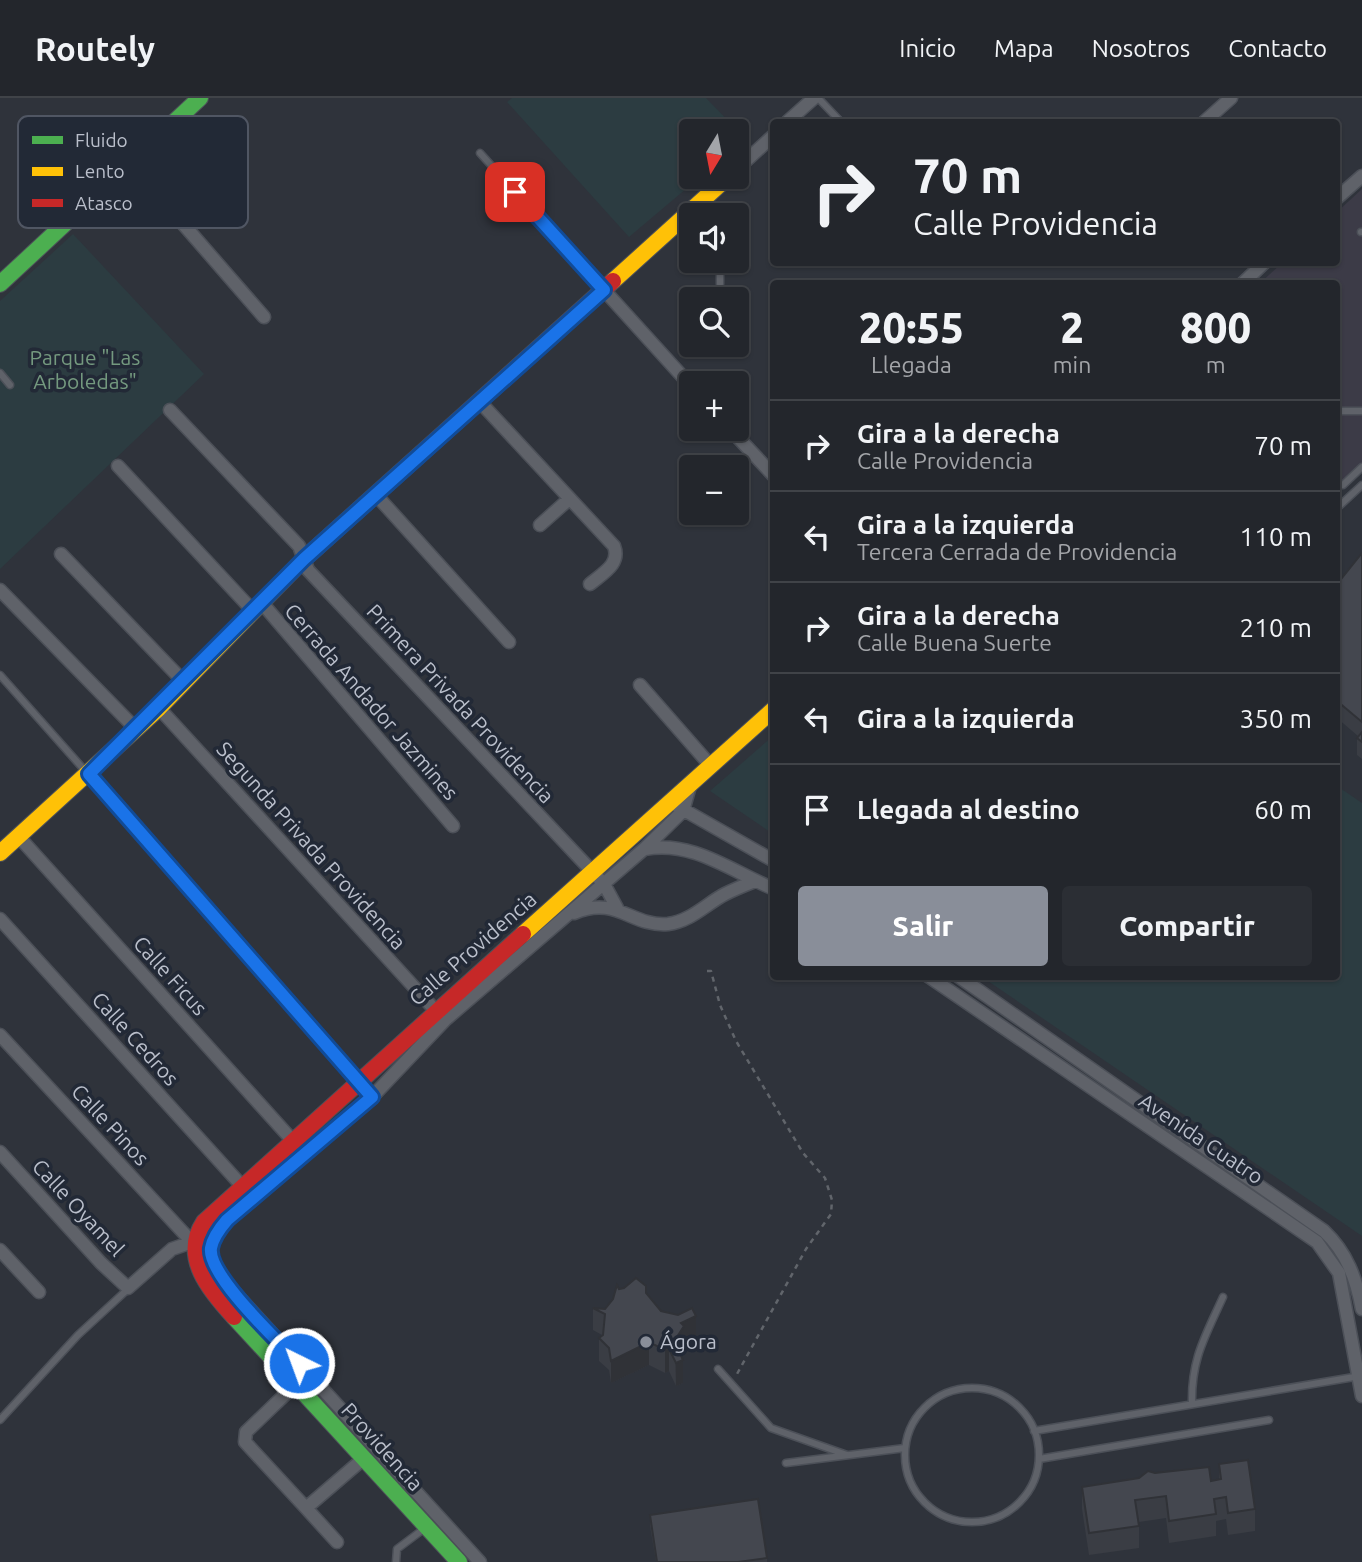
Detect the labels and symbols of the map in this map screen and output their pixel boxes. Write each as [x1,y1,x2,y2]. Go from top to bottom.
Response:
legend [18,116,248,228]
north arrow [679,119,749,189]
text: Fluido [75,129,128,151]
text: Lento [75,160,125,182]
pin [485,162,545,222]
text: Atasco [75,192,133,214]
park label: Parque "Las Arboledas" [30,345,140,393]
street label: Cerrada Andador Jazmines [280,598,463,804]
street label: Primera Privada Providencia [362,599,559,808]
street label: Segunda Privada Providencia [212,737,411,954]
street label: Calle Providencia [404,886,541,1010]
street label: Calle Ficus [129,931,212,1020]
street label: Calle Cedros [88,987,184,1090]
street label: Calle Pinos [67,1079,154,1170]
street label: Avenida Cuatro [1135,1088,1268,1188]
street label: Calle Oyamel [28,1154,130,1261]
position arrow [262,1326,336,1400]
place label: Ágora [660,1329,717,1353]
marker: Ágora [638,1334,654,1350]
street label: Providencia [337,1398,428,1495]

